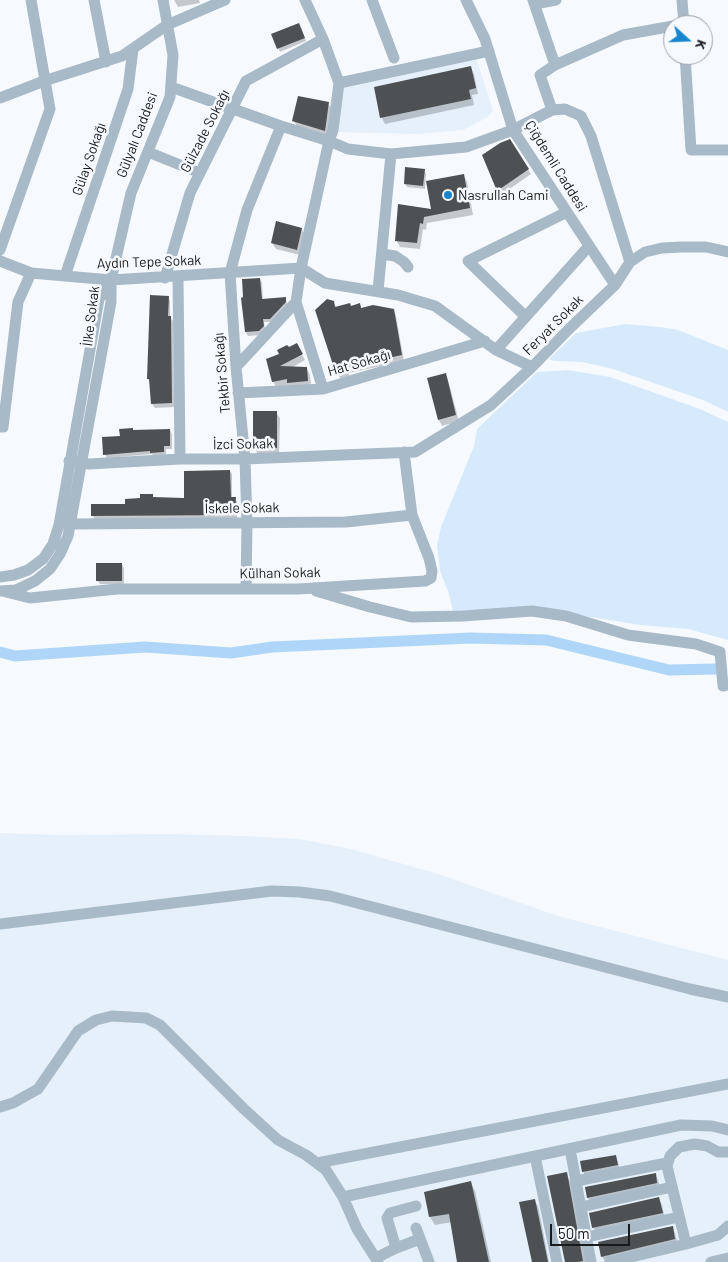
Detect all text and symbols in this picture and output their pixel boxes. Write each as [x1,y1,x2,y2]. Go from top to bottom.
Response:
north arrow [663,15,713,65]
text: K [692,38,711,52]
street label: Gülzade Sokağı [177,87,233,175]
street label: Gülyalı Caddesi [113,90,161,180]
street label: Çiğdemli Caddesi [521,117,591,215]
street label: Gülay Sokağı [69,120,109,198]
place label: Nasrullah Cami [458,187,549,203]
marker: Nasrullah Cami [442,189,454,201]
street label: Aydın Tepe Sokak [96,252,202,272]
street label: İlke Sokak [79,285,103,347]
street label: Feryat Sokak [519,291,587,359]
street label: Tekbir Sokağı [210,332,234,414]
street label: Hat Sokağı [326,346,392,380]
street label: İzci Sokak [213,435,273,453]
street label: İskele Sokak [204,499,280,517]
street label: Külhan Sokak [239,564,321,582]
scale bar [553,1214,633,1246]
text: 50 m [558,1224,590,1242]

